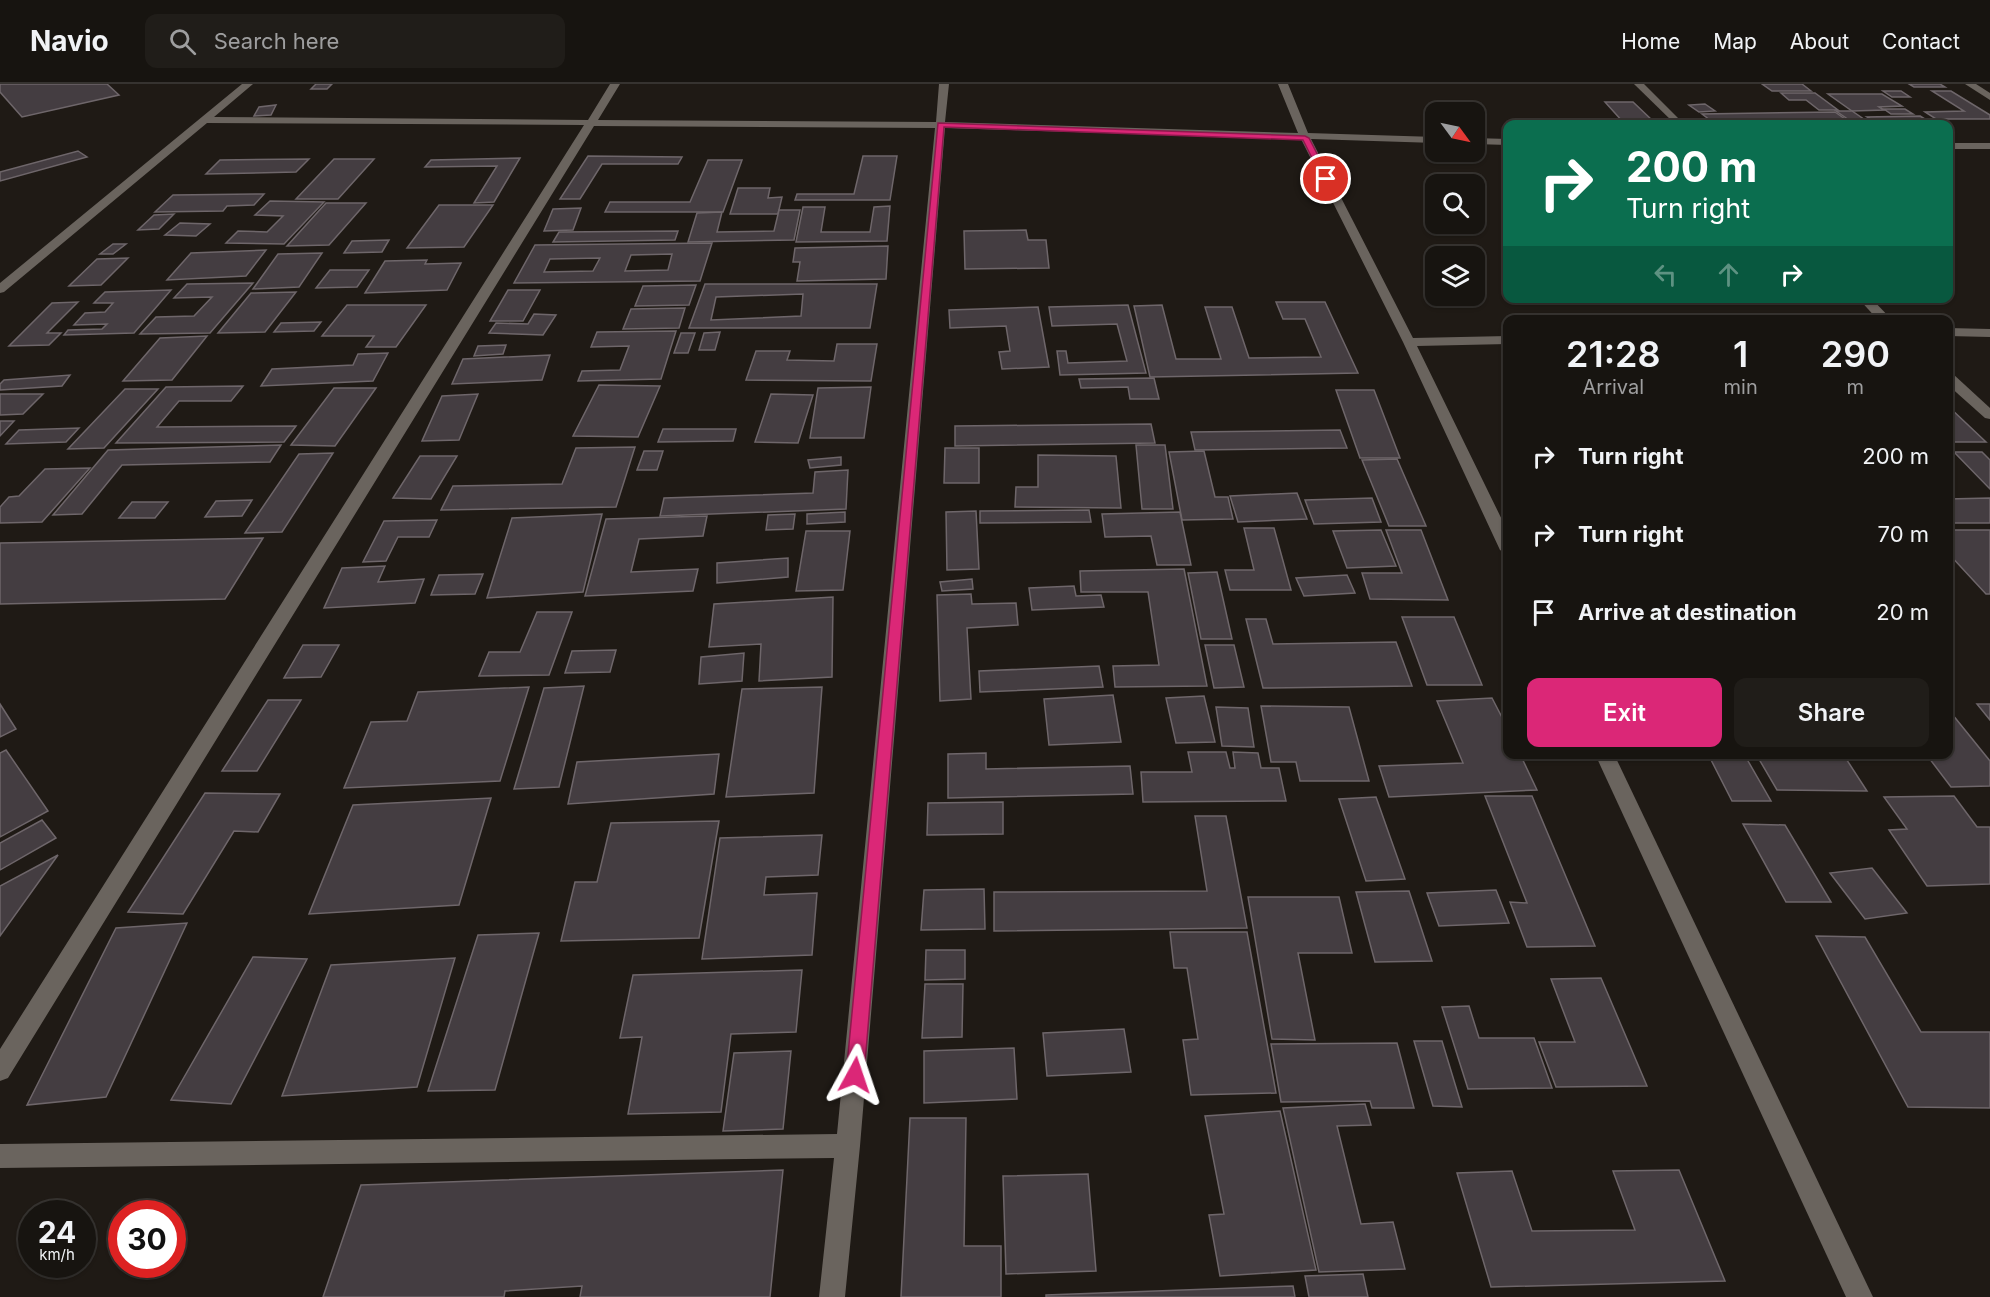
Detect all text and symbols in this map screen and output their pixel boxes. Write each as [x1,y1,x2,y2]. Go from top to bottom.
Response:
search box [145,14,565,68]
text: Navio [30,24,109,58]
icon: search [166,25,199,58]
text: Search here [214,28,339,54]
text: Home [1621,29,1680,54]
text: Map [1713,29,1757,54]
text: About [1790,29,1849,54]
text: Contact [1882,29,1960,54]
north arrow [1425,102,1485,162]
map controls [1425,102,1485,306]
text: 200 m [1626,141,1757,192]
icon: right [1527,144,1605,222]
pin [1300,153,1351,204]
icon: arrive [1309,162,1342,195]
button: search [1425,174,1485,234]
text: Turn right [1626,192,1750,225]
button: layers [1425,246,1485,306]
icon: left [1649,258,1682,291]
icon: ahead [1712,258,1745,291]
icon: right [1775,258,1808,291]
text: 21:28 [1566,332,1661,376]
text: 1 [1733,332,1748,376]
text: 290 [1821,332,1890,376]
text: Arrival [1583,375,1644,399]
text: min [1724,375,1758,399]
text: m [1847,375,1864,399]
icon: right [1527,440,1560,473]
text: Turn right [1578,443,1684,469]
text: 200 m [1862,443,1929,469]
icon: right [1527,518,1560,551]
text: Turn right [1578,521,1684,547]
text: 70 m [1878,521,1929,547]
icon: arrive [1527,596,1560,629]
text: Arrive at destination [1578,599,1797,625]
text: 20 m [1876,599,1929,625]
button: Exit [1527,678,1722,747]
button: Share [1734,678,1929,747]
position arrow [823,1043,887,1107]
speed limit sign: 30 [108,1200,186,1278]
text: 24 [38,1214,76,1250]
text: km/h [39,1245,75,1264]

